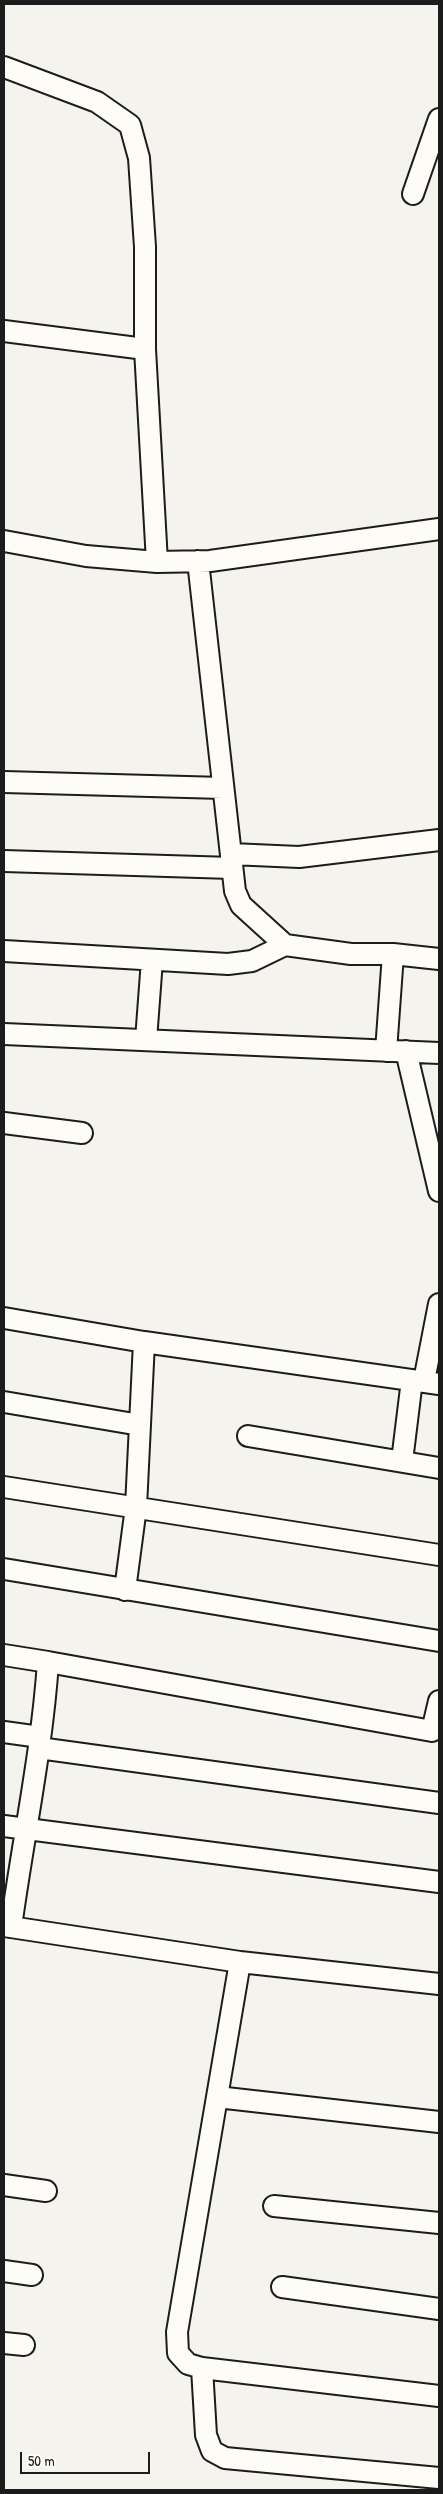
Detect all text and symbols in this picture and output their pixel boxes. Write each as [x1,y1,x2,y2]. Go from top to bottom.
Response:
scale bar [22,2442,152,2474]
text: 50 m [28,2450,55,2471]

